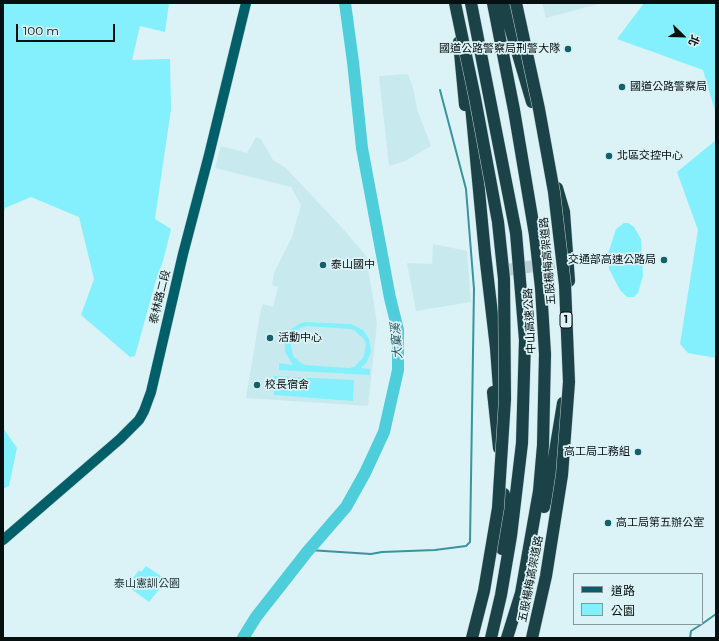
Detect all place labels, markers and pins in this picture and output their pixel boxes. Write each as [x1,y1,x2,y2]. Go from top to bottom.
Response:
place label: 國道公路警察局刑警大隊 [439,42,560,56]
marker: 國道公路警察局刑警大隊 [563,44,573,54]
place label: 國道公路警察局 [630,80,707,94]
marker: 國道公路警察局 [617,82,627,92]
place label: 北區交控中心 [617,149,683,163]
marker: 北區交控中心 [604,151,614,161]
place label: 交通部高速公路局 [568,253,656,267]
marker: 交通部高速公路局 [659,255,669,265]
place label: 泰山國中 [331,258,375,272]
marker: 泰山國中 [318,260,328,270]
place label: 活動中心 [278,331,322,345]
marker: 活動中心 [265,333,275,343]
place label: 校長宿舍 [265,378,309,392]
marker: 校長宿舍 [252,380,262,390]
place label: 高工局工務組 [564,445,630,459]
marker: 高工局工務組 [633,447,643,457]
place label: 高工局第五辦公室 [616,516,704,530]
marker: 高工局第五辦公室 [603,518,613,528]

